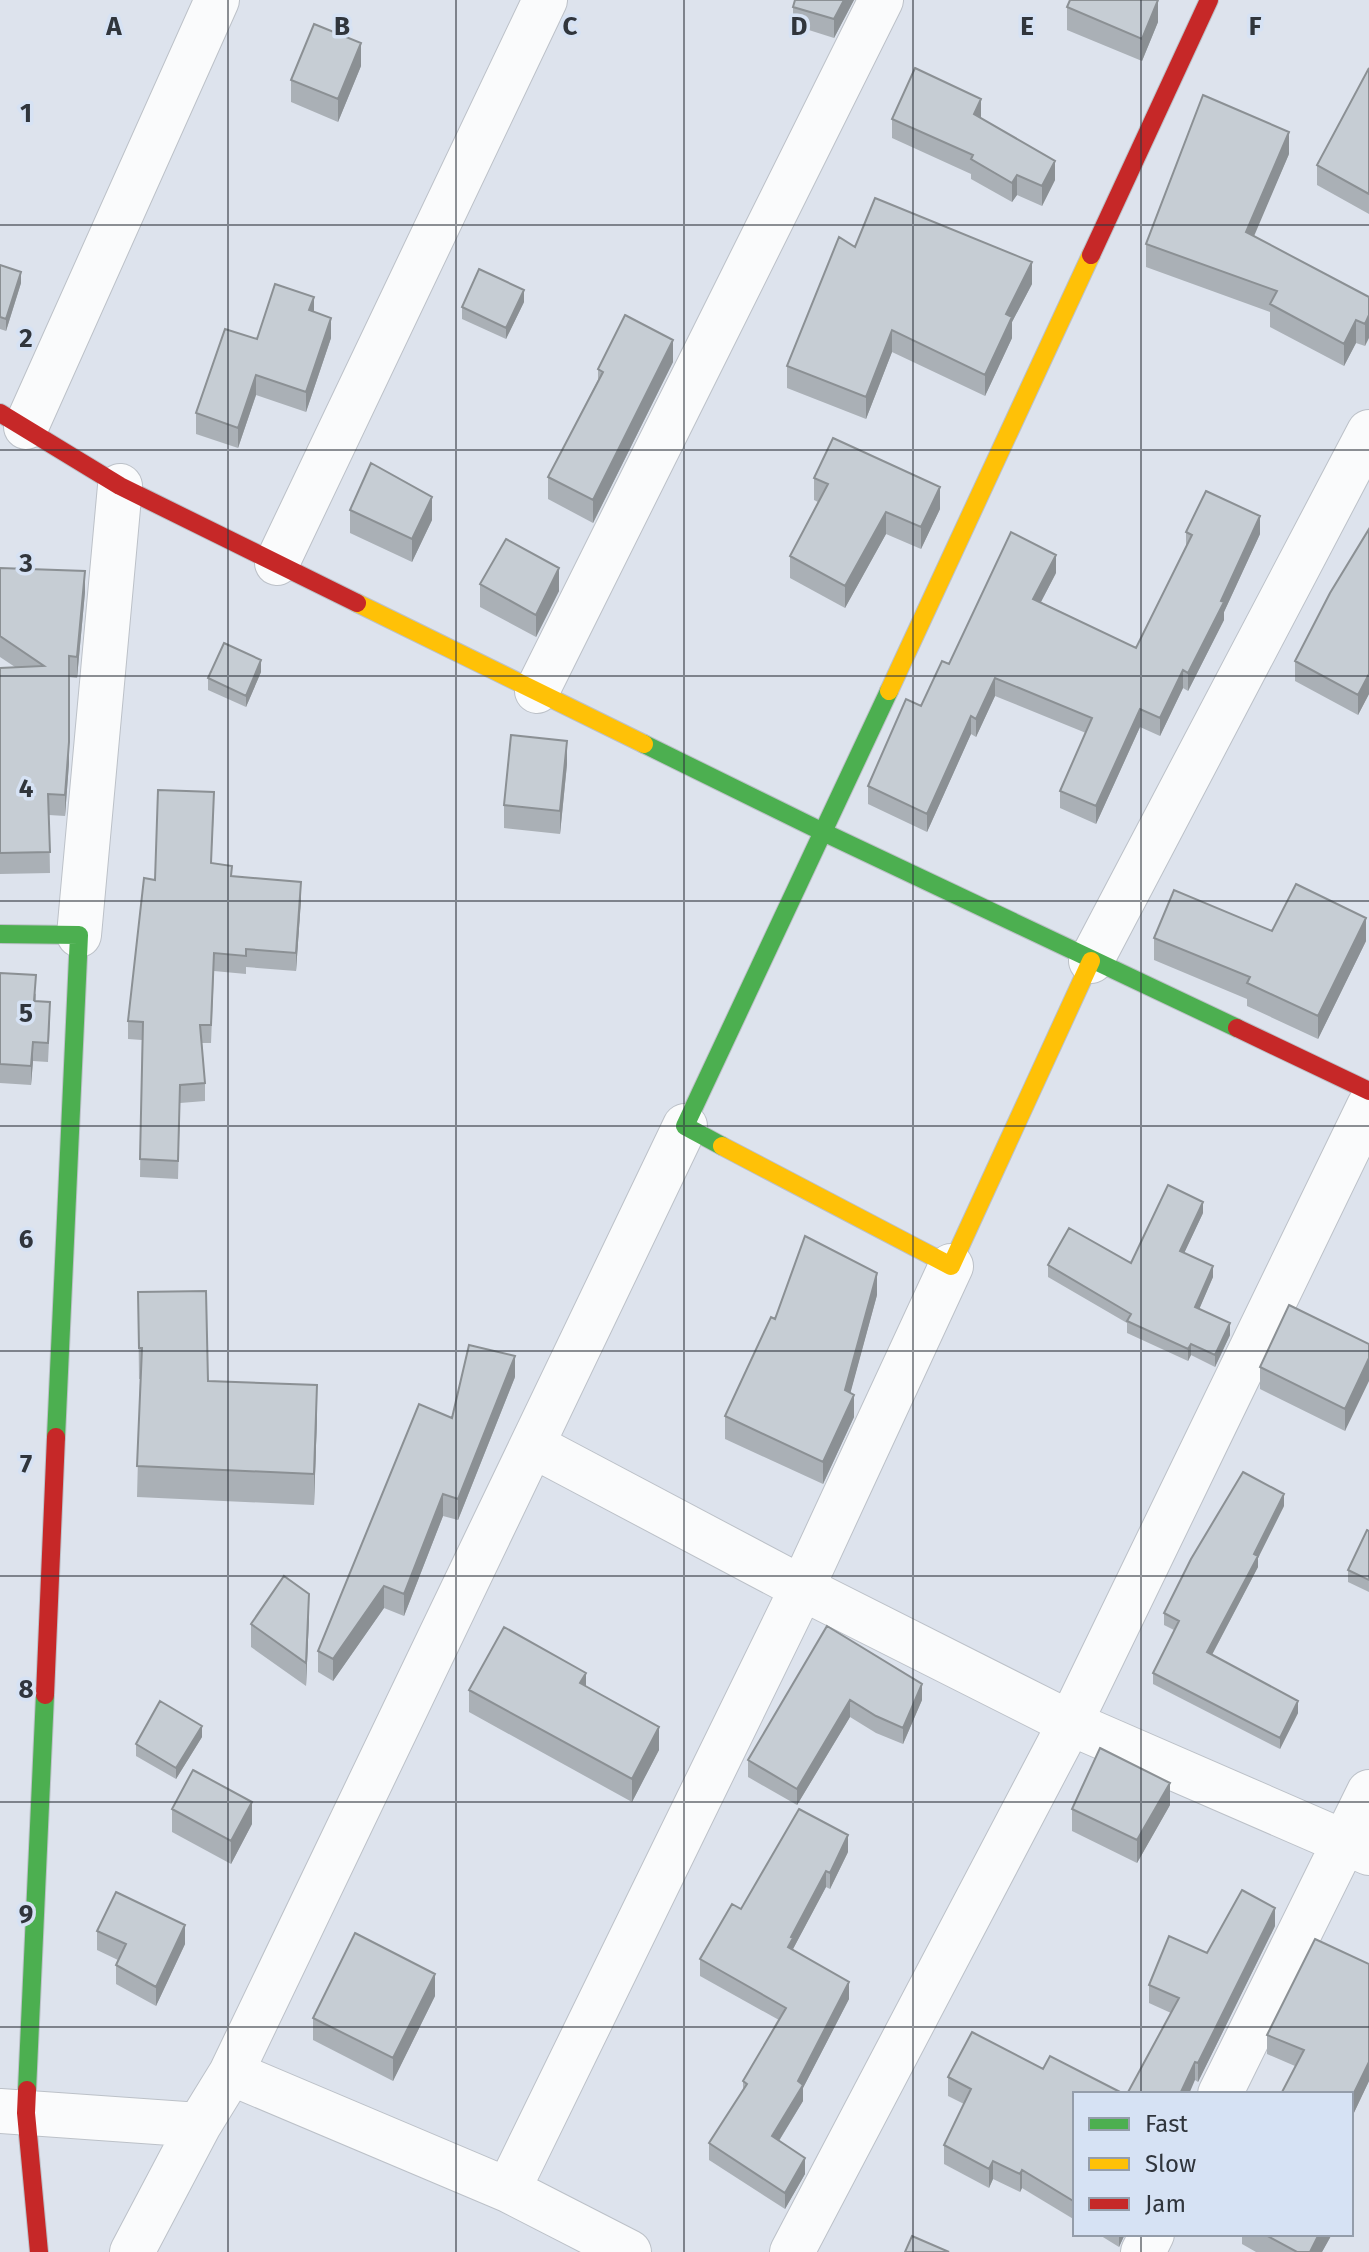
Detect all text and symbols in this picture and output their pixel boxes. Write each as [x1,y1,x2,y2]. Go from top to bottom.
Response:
text: A [105,11,122,42]
text: B [334,11,350,42]
text: C [563,11,578,42]
text: D [791,11,808,42]
text: E [1020,11,1034,42]
text: F [1249,11,1262,42]
text: 1 [20,98,32,129]
text: 2 [19,323,33,354]
text: 3 [18,548,33,579]
text: 4 [19,773,34,804]
text: 5 [19,998,33,1029]
text: 6 [19,1224,34,1255]
text: 7 [20,1449,32,1480]
text: 8 [18,1674,34,1705]
text: 9 [19,1899,33,1930]
legend [1073,2092,1353,2236]
text: Fast [1145,2110,1188,2138]
text: Slow [1145,2150,1196,2178]
text: Jam [1145,2190,1186,2218]

